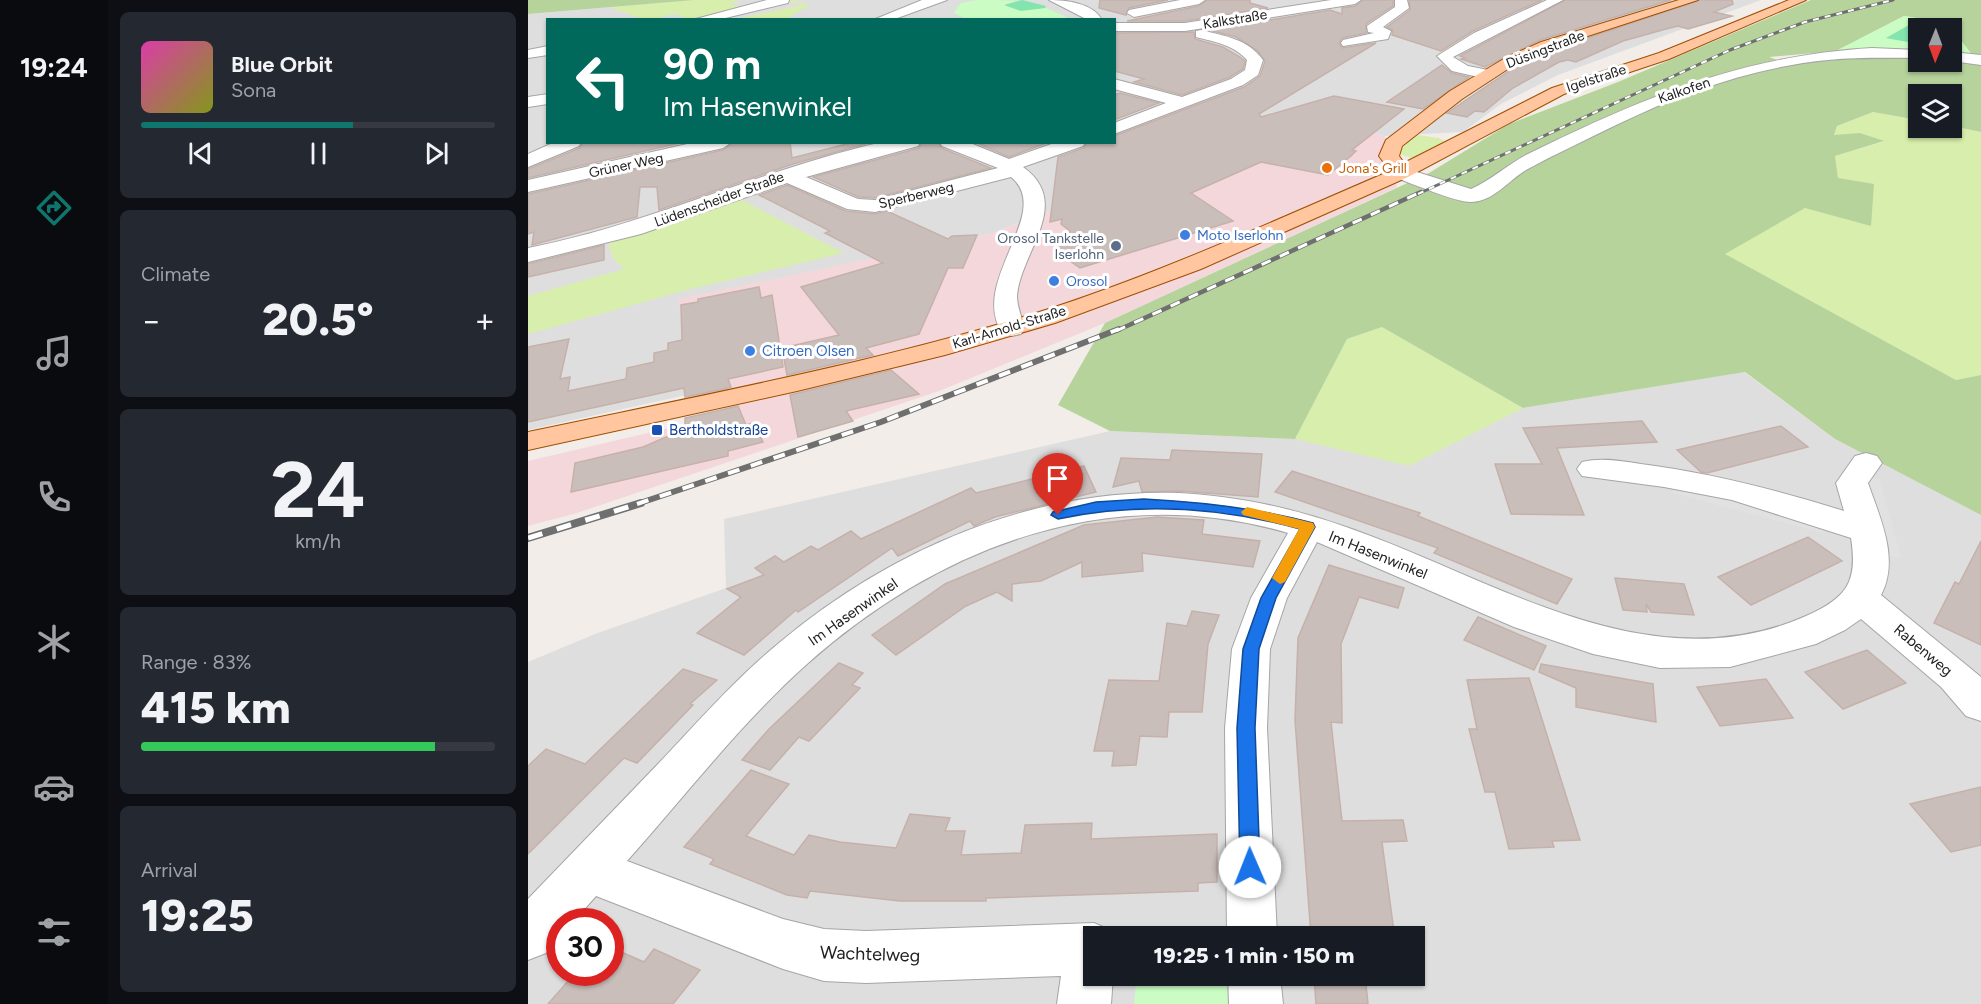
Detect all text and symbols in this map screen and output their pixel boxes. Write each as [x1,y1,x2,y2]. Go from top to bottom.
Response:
street label: Kalkstraße [1202,6,1269,33]
north arrow [1908,18,1962,72]
map controls [1908,18,1962,138]
street label: Düsingstraße [1504,27,1587,72]
text: 90 m [663,39,761,90]
icon: left [564,42,642,120]
text: 19:24 [20,51,88,84]
text: Blue Orbit [231,51,333,78]
street label: Igelstraße [1564,61,1629,96]
street label: Kalkofen [1656,74,1713,107]
text: Sona [231,78,276,102]
button: layers [1908,84,1962,138]
text: Im Hasenwinkel [663,90,852,123]
icon: previous [184,137,217,170]
icon: pause [302,137,335,170]
icon: next [420,137,453,170]
street label: Grüner Weg [587,149,665,182]
place label: Jona's Grill [1339,160,1407,177]
marker: Jona's Grill [1320,161,1334,175]
street label: Lüdenscheider Straße [652,168,787,231]
street label: Sperberweg [877,179,955,212]
icon: directions [33,187,75,229]
place label: Moto Iserlohn [1197,227,1284,244]
marker: Moto Iserlohn [1178,228,1192,242]
place label: Orosol Tankstelle Iserlohn [997,230,1104,263]
marker: Orosol Tankstelle Iserlohn [1109,239,1123,253]
text: Climate [141,262,210,286]
place label: Orosol [1066,273,1107,290]
marker: Orosol [1047,274,1061,288]
text: 20.5° [262,292,374,346]
text: − [141,301,162,340]
text: + [474,301,495,340]
street label: Karl-Arnold-Straße [950,302,1068,353]
icon: music [33,332,75,374]
place label: Citroen Olsen [762,342,855,360]
marker: Citroen Olsen [743,344,757,358]
place label: Bertholdstraße [669,421,768,439]
marker: Bertholdstraße [650,423,664,437]
text: 24 [271,443,365,537]
pin [1032,453,1083,515]
icon: arrive [1041,462,1074,495]
icon: phone [33,476,75,518]
street label: Im Hasenwinkel [1326,527,1430,583]
text: km/h [295,529,341,553]
street label: Im Hasenwinkel [805,574,901,650]
street label: Rabenweg [1890,620,1956,680]
icon: climate [33,621,75,663]
text: Range · 83% [141,650,251,674]
text: 415 km [141,680,291,734]
icon: car [33,766,75,808]
position arrow [1218,835,1282,899]
text: Arrival [141,858,197,882]
text: 19:25 [141,888,254,942]
speed limit sign: 30 [546,908,624,986]
icon: filters [33,911,75,953]
street label: Wachtelweg [819,941,921,967]
text: 19:25 · 1 min · 150 m [1153,942,1355,969]

